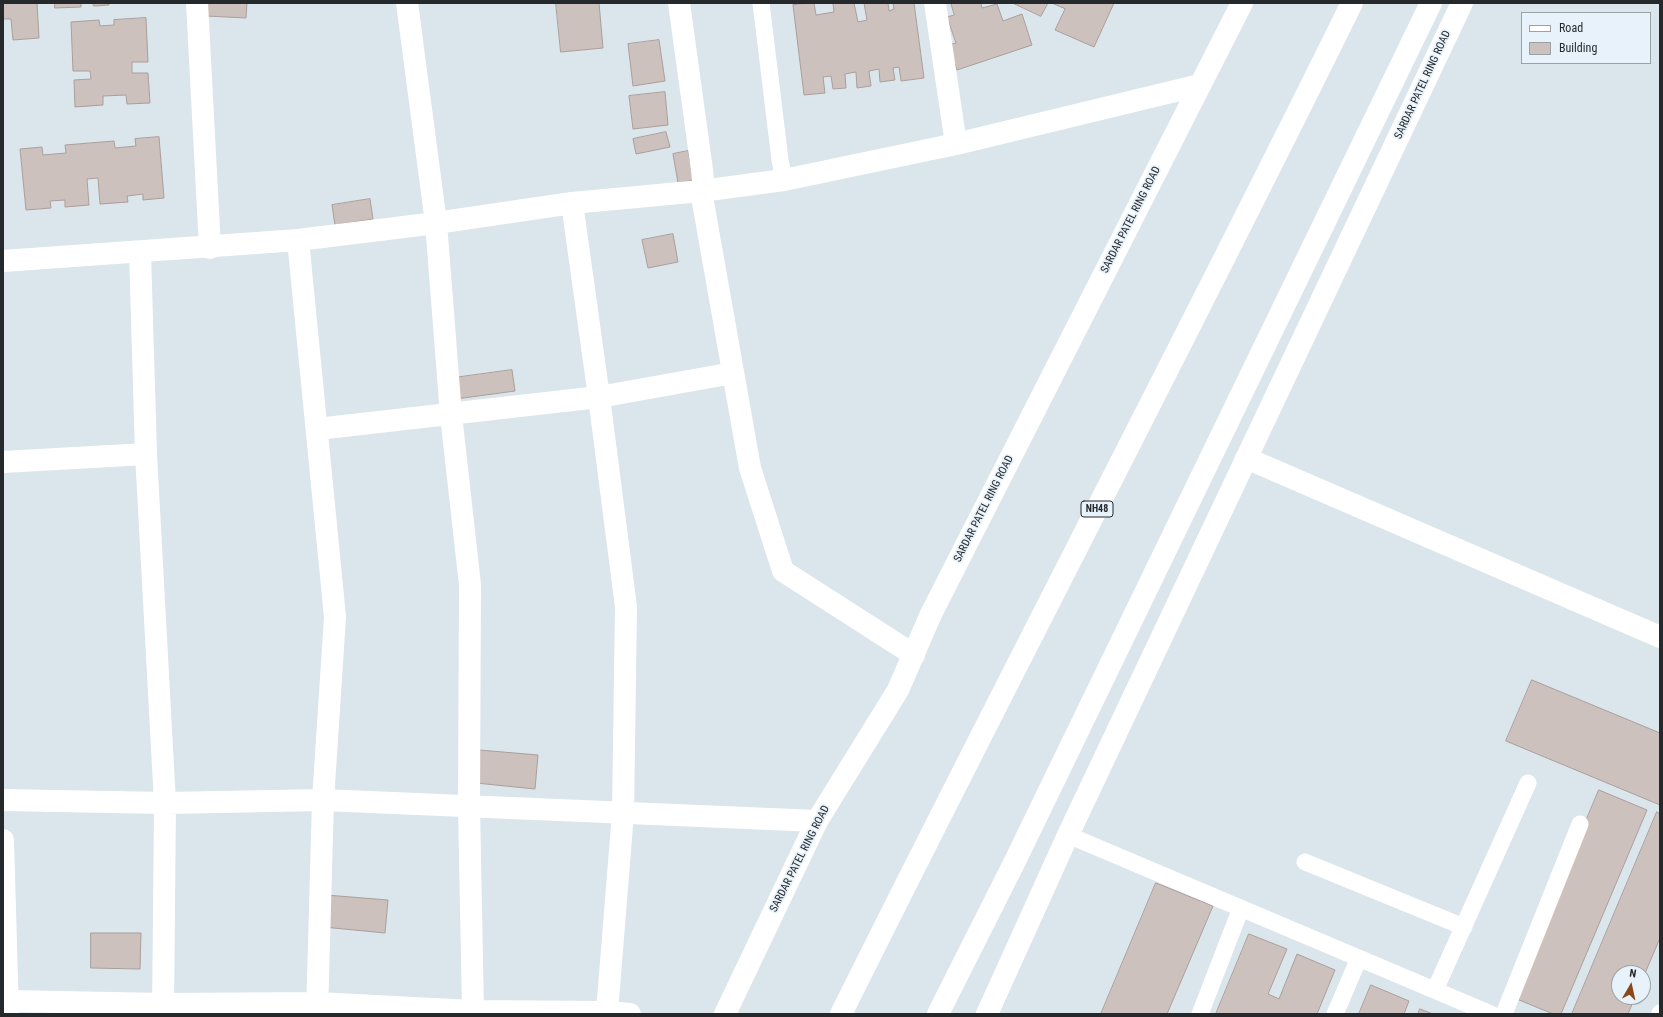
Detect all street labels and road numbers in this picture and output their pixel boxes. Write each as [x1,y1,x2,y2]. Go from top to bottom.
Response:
street label: SARDAR PATEL RING ROAD [1392,29,1454,141]
street label: SARDAR PATEL RING ROAD [1098,164,1164,276]
street label: SARDAR PATEL RING ROAD [951,453,1017,565]
road number: NH48 [1081,501,1113,517]
street label: SARDAR PATEL RING ROAD [767,803,833,915]

